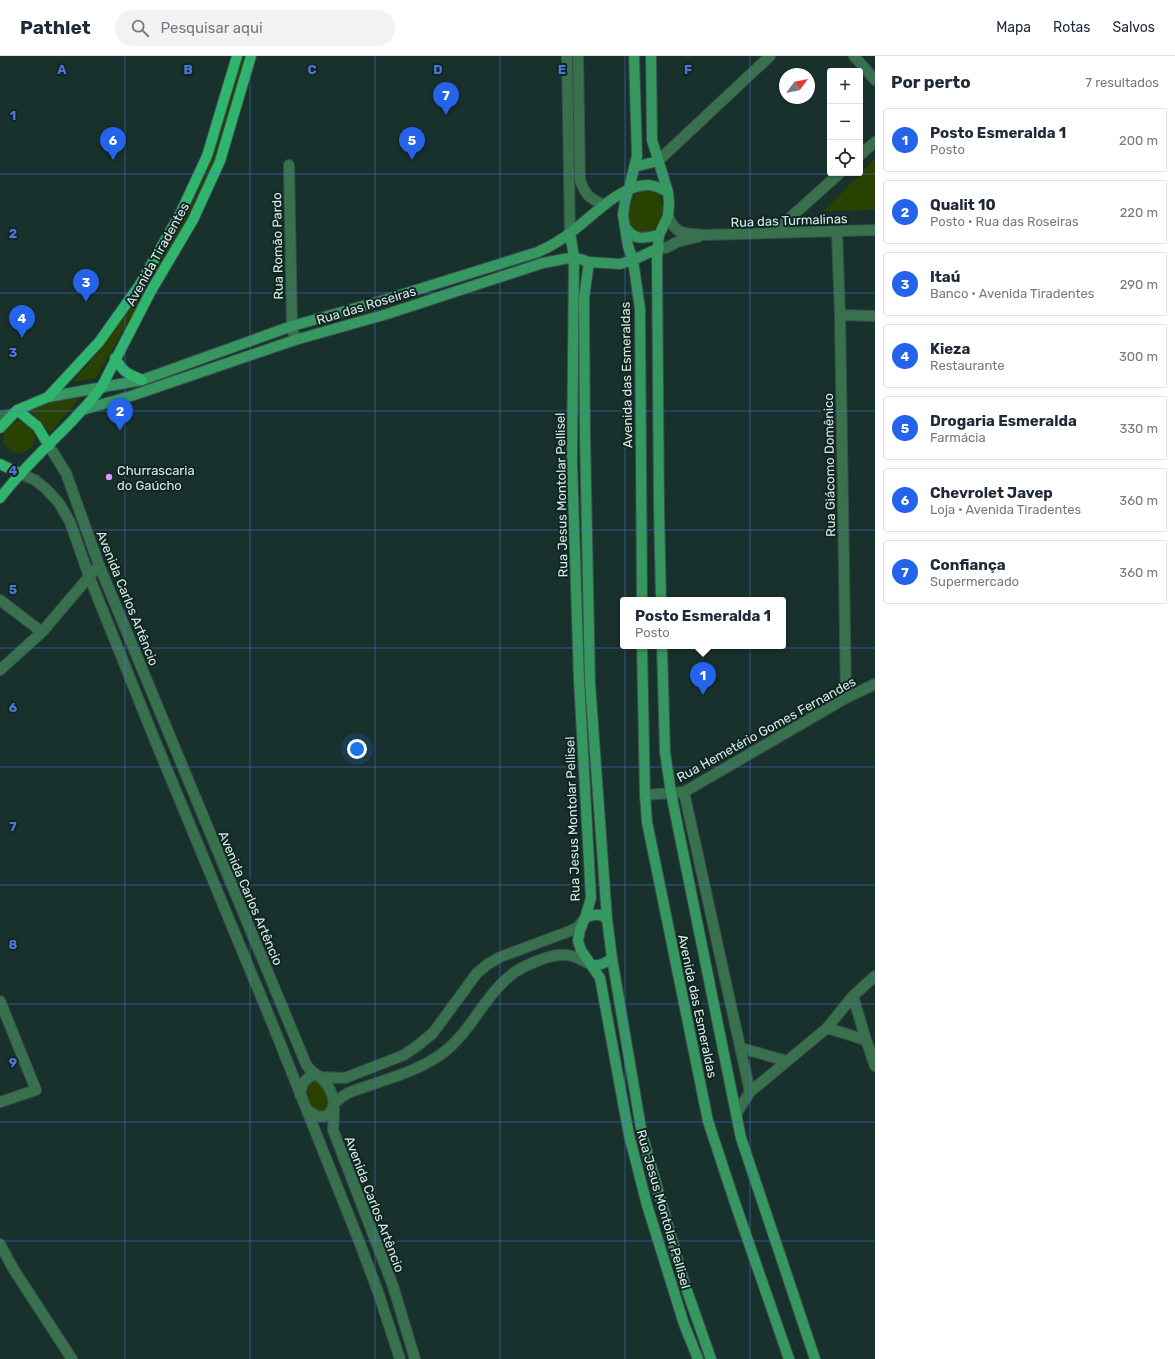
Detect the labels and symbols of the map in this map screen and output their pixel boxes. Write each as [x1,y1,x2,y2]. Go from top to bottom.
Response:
text: A [57,62,67,77]
text: B [183,62,193,77]
text: C [307,62,317,77]
text: D [433,62,443,77]
text: E [558,62,566,77]
text: F [684,62,692,77]
north arrow [779,68,815,104]
pin: 7 [433,82,459,115]
text: 1 [10,108,16,123]
pin: 6 [100,127,126,160]
pin: 5 [399,127,425,160]
street label: Rua Romão Pardo [269,192,286,300]
street label: Avenida Tiradentes [123,200,192,309]
street label: Rua das Turmalinas [730,211,848,230]
text: 2 [9,226,17,241]
pin: 3 [73,269,99,302]
street label: Rua das Roseiras [315,283,418,328]
street label: Avenida das Esmeraldas [618,301,635,448]
pin: 4 [9,305,35,338]
text: 3 [9,345,18,360]
street label: Rua Giácomo Domênico [821,393,838,537]
pin: 2 [107,398,133,431]
street label: Rua Jesus Montolar Pellisel [553,412,570,578]
text: 4 [9,463,18,478]
place label: Churrascaria do Gaúcho [117,463,195,493]
marker: Churrascaria do Gaúcho [104,472,114,482]
street label: Avenida Carlos Artêncio [94,529,162,668]
text: 5 [9,582,17,597]
pin: 1 [690,662,716,695]
street label: Rua Hemetério Gomes Fernandes [674,674,859,785]
text: 6 [9,700,18,715]
street label: Rua Jesus Montolar Pellisel [562,736,583,902]
your location [347,739,367,759]
text: 7 [9,819,17,834]
street label: Avenida Carlos Artêncio [215,829,286,968]
street label: Avenida das Esmeraldas [675,933,720,1080]
text: 8 [9,937,18,952]
text: 9 [9,1055,17,1070]
street label: Rua Jesus Montolar Pellisel [634,1128,693,1290]
street label: Avenida Carlos Artêncio [342,1134,407,1274]

